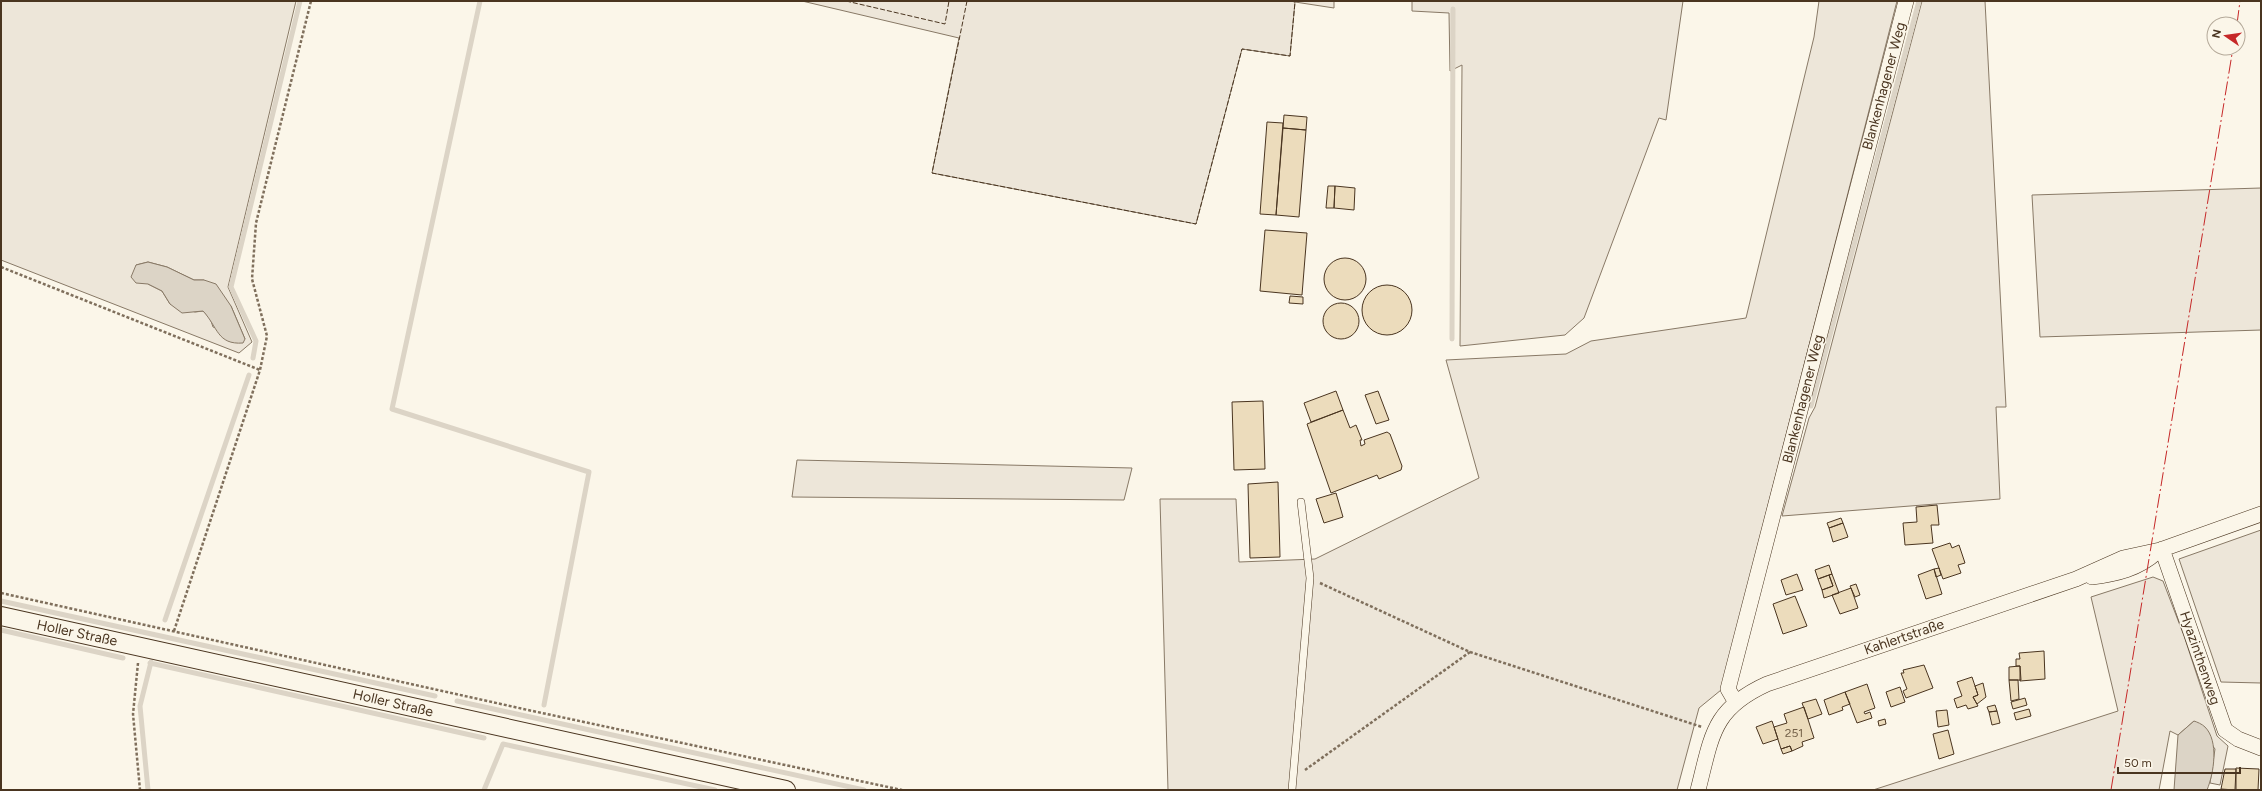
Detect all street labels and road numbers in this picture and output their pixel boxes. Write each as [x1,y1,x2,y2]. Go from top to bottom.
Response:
street label: Blankenhagener Weg [1859,20,1909,152]
street label: Blankenhagener Weg [1779,333,1827,465]
street label: Hyazinthenweg [2176,609,2224,707]
street label: Kahlertstraße [1862,615,1947,659]
street label: Holler Straße [35,616,119,650]
street label: Holler Straße [351,686,435,721]

